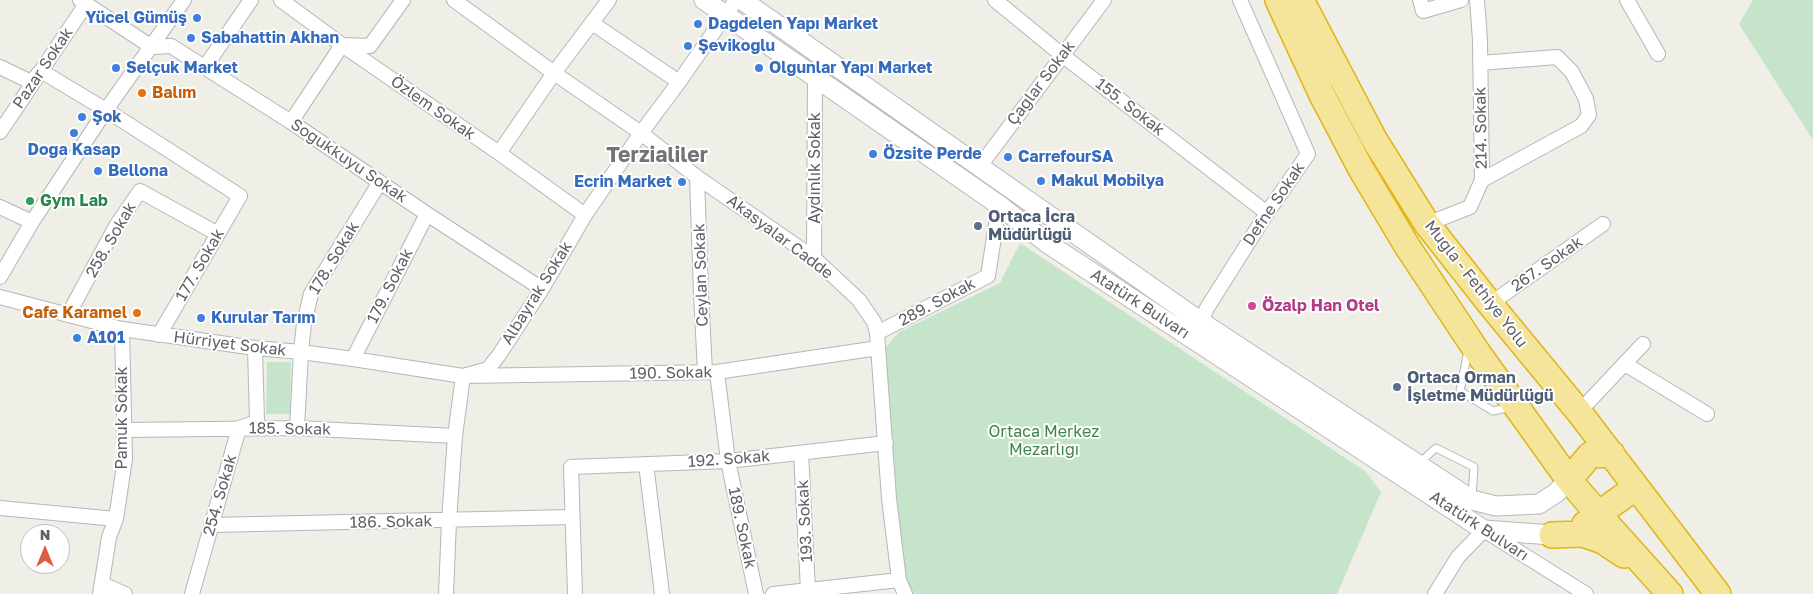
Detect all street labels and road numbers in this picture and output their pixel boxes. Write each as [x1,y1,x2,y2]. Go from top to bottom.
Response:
street label: Pazar Sokak [9,24,77,112]
street label: Çağlar Sokak [1003,37,1079,129]
street label: Özlem Sokak [387,72,479,144]
street label: 155. Sokak [1092,74,1168,140]
street label: 214. Sokak [1471,87,1491,169]
street label: Aydınlık Sokak [805,112,825,224]
street label: Soğukkuyu Sokak [287,115,411,207]
street label: Defne Sokak [1239,159,1309,249]
street label: Akasyalar Cadde [723,191,837,283]
street label: 258. Sokak [82,199,140,281]
street label: Muğla - Fethiye Yolu [1420,217,1532,351]
street label: 178. Sokak [305,218,363,298]
street label: Ceylan Sokak [690,223,712,327]
street label: 177. Sokak [172,225,228,305]
street label: 267. Sokak [1507,232,1587,296]
street label: Albayrak Sokak [498,238,576,348]
street label: 179. Sokak [363,245,417,327]
street label: Atatürk Bulvarı [1087,265,1193,343]
street label: 289. Sokak [895,274,979,330]
street label: Hürriyet Sokak [172,328,288,360]
street label: 190. Sokak [629,363,713,383]
street label: Pamuk Sokak [112,366,132,470]
street label: 185. Sokak [249,419,331,439]
street label: 192. Sokak [687,447,771,471]
street label: 254. Sokak [199,452,241,538]
street label: 193. Sokak [793,479,817,563]
street label: 189. Sokak [724,486,760,570]
street label: Atatürk Bulvarı [1426,487,1532,565]
street label: 186. Sokak [349,512,433,532]

